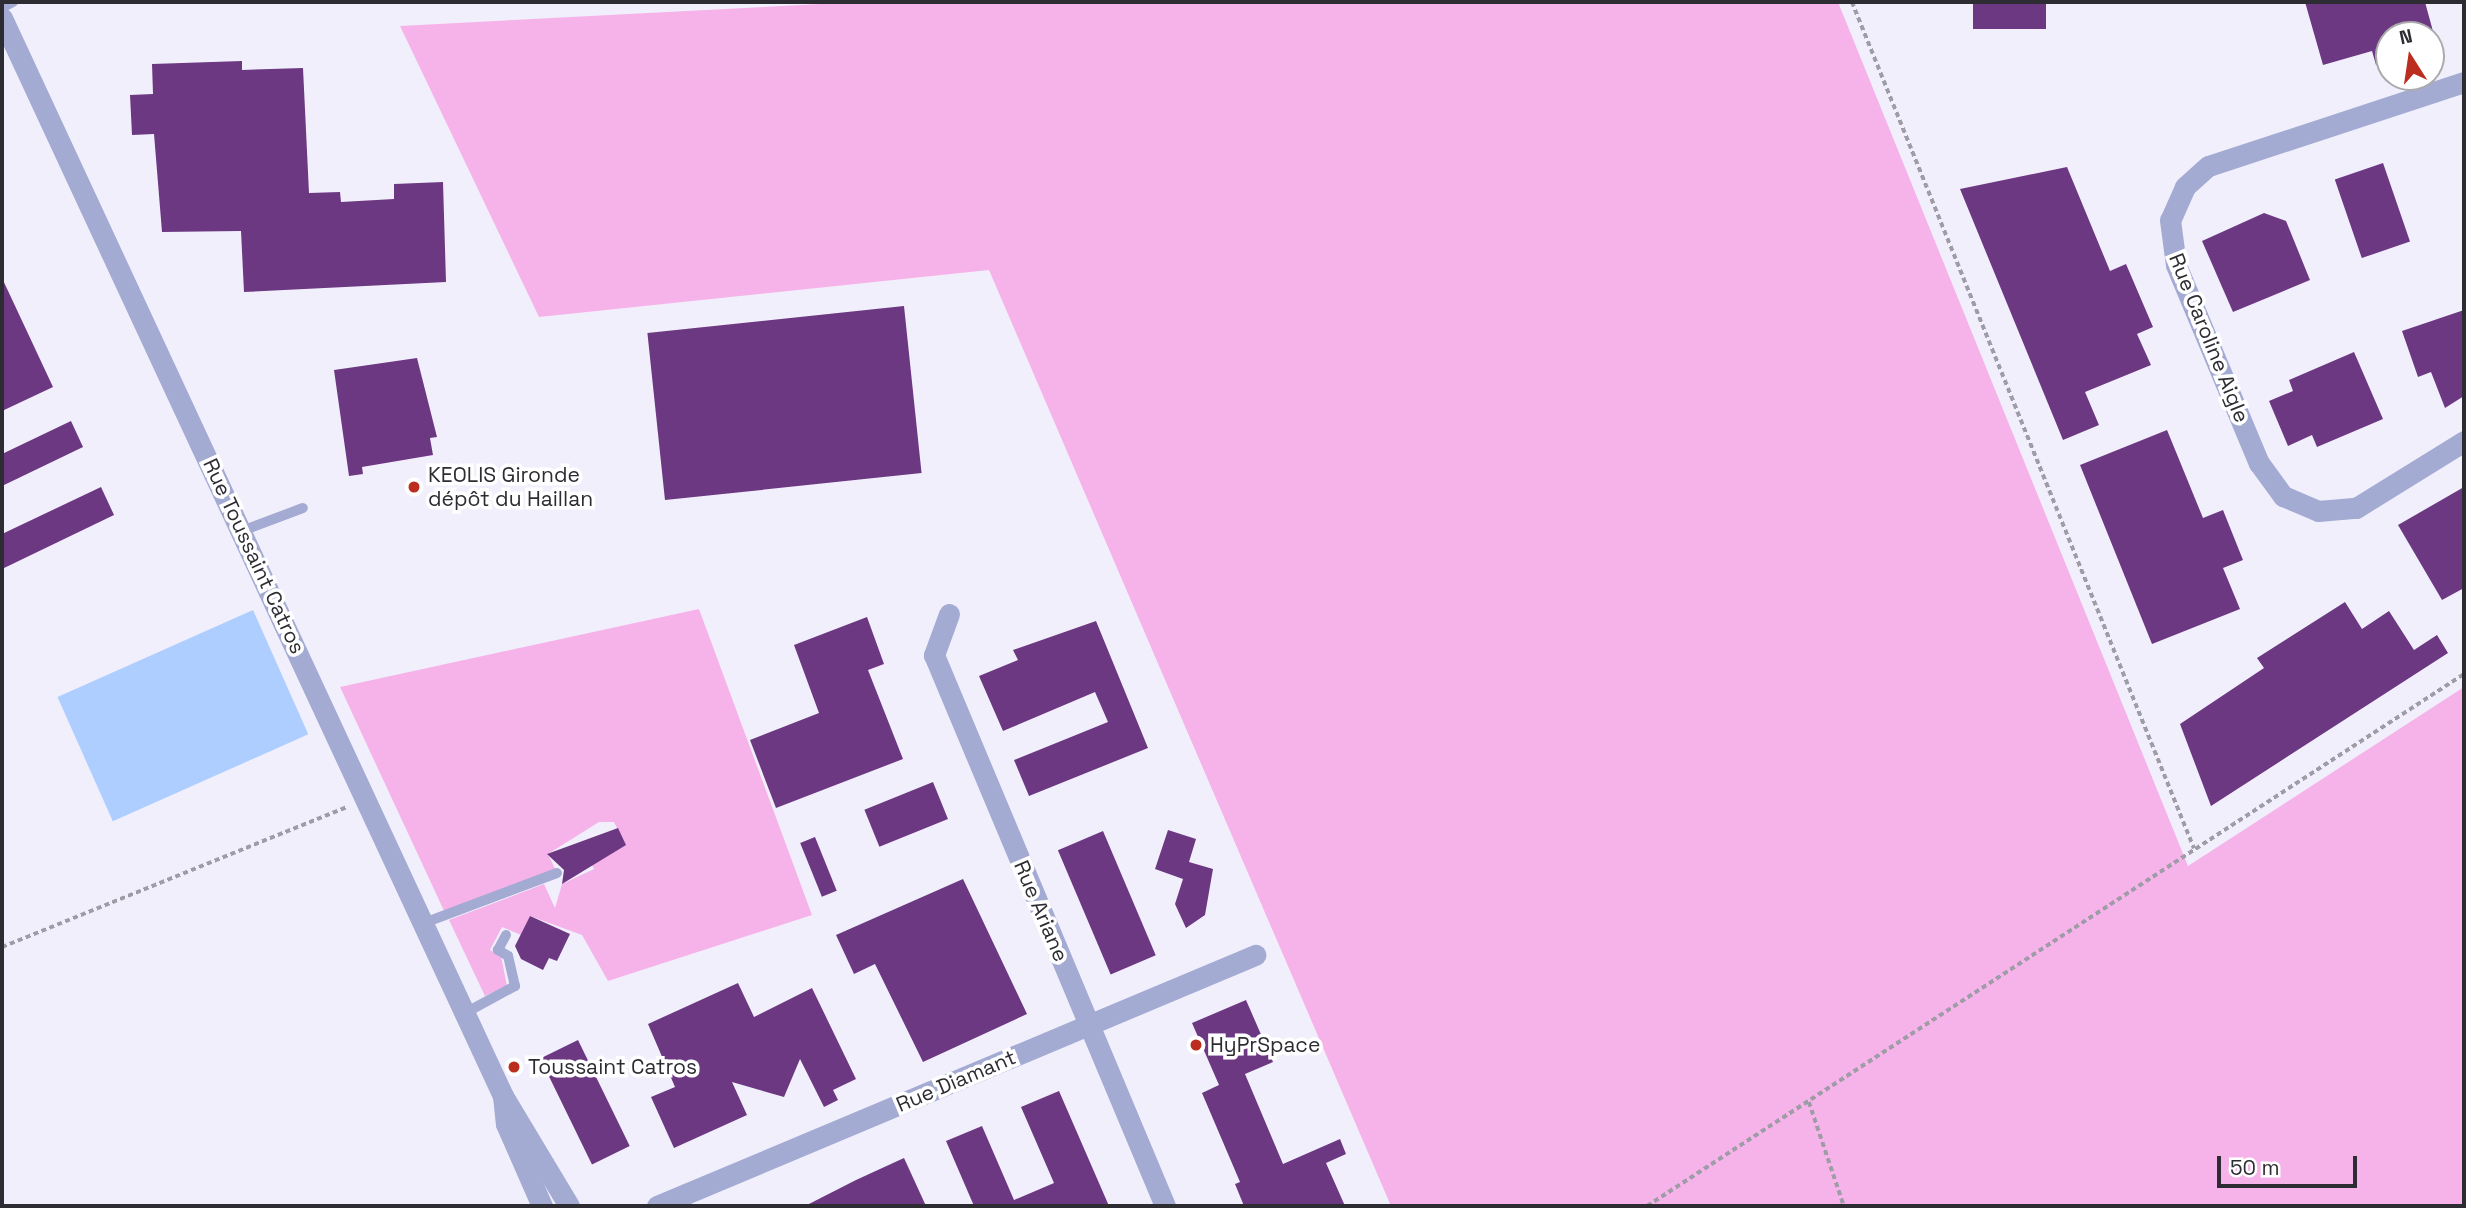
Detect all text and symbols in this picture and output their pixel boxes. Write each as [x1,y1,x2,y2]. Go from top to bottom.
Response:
north arrow [2375,21,2445,91]
text: N [2397,23,2415,50]
street label: Rue Caroline Aigle [2164,250,2254,426]
street label: Rue Toussaint Catros [198,454,310,658]
place label: KEOLIS Gironde dépôt du Haillan [428,462,593,512]
marker: KEOLIS Gironde dépôt du Haillan [406,479,422,495]
street label: Rue Ariane [1008,857,1074,965]
place label: HyPrSpace [1210,1032,1320,1058]
marker: HyPrSpace [1188,1037,1204,1053]
street label: Rue Diamant [892,1045,1020,1117]
place label: Toussaint Catros [528,1054,697,1080]
marker: Toussaint Catros [506,1059,522,1075]
scale bar [2221,1142,2361,1186]
text: 50 m [2230,1154,2280,1181]

